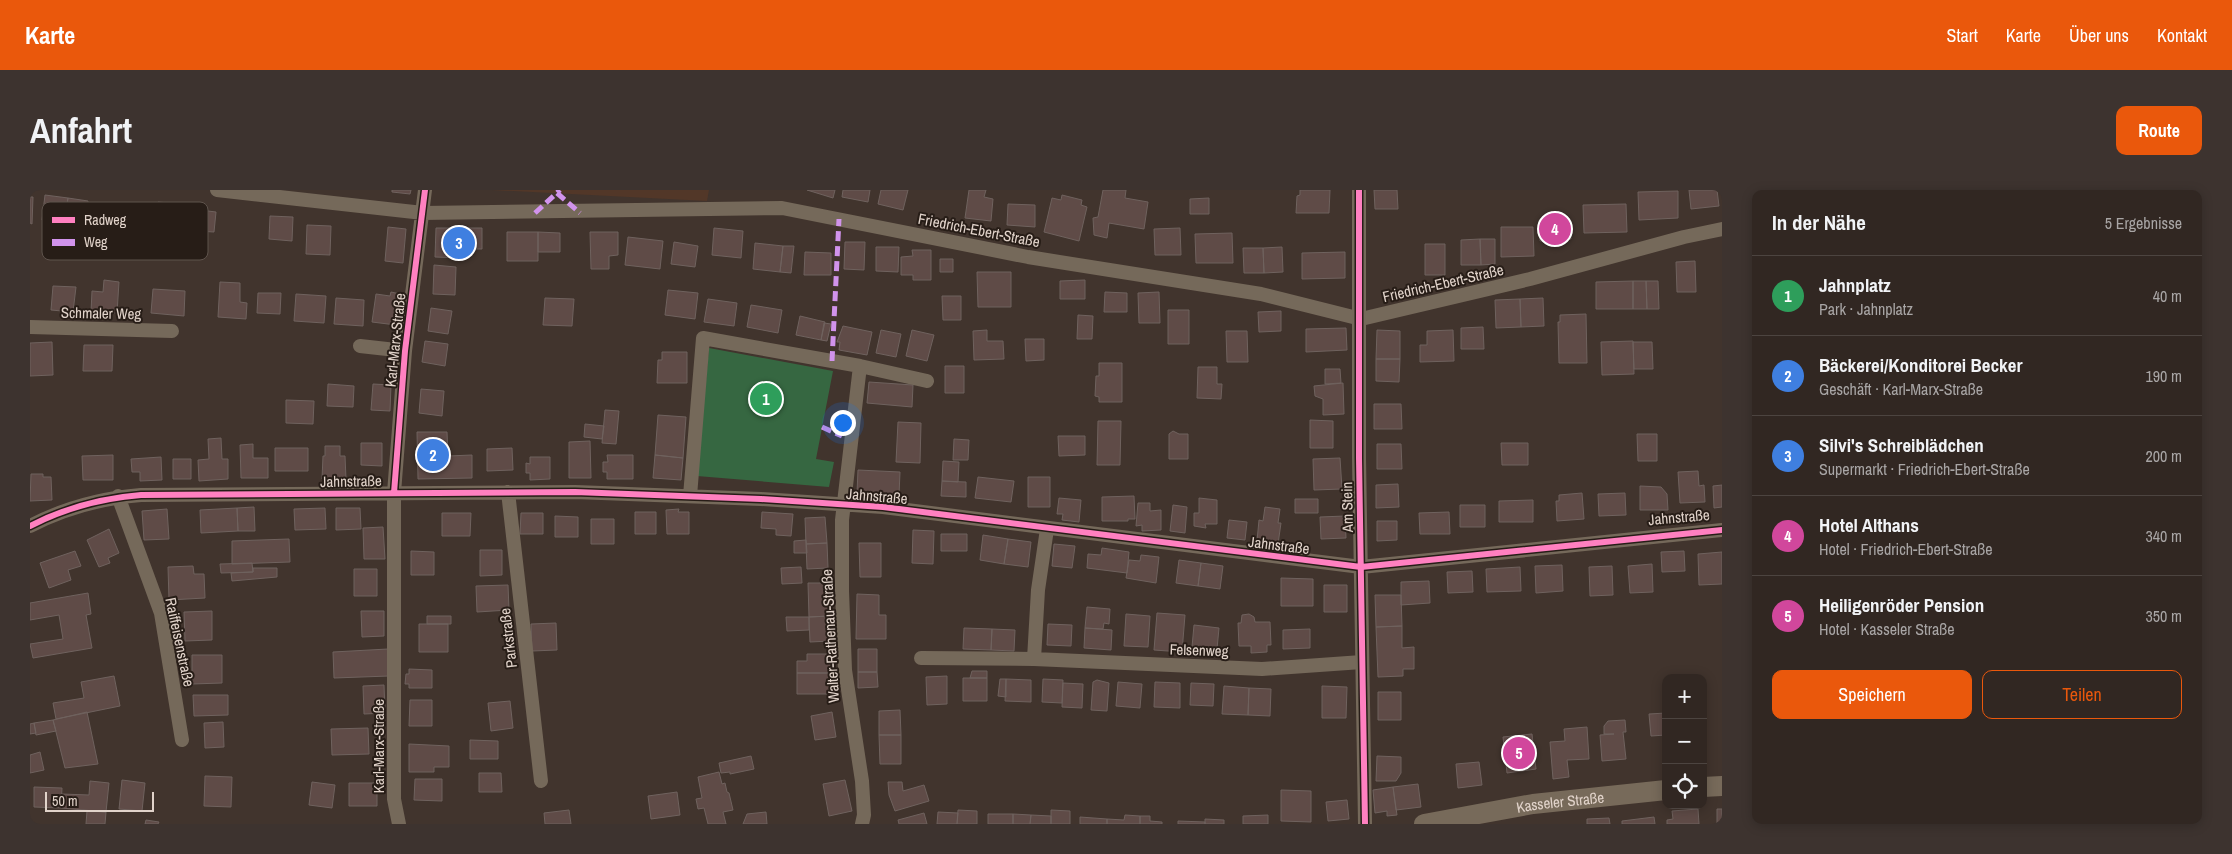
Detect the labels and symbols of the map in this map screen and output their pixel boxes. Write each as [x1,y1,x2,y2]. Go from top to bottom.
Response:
legend [42,202,208,260]
street label: Friedrich-Ebert-Straße [916,208,1042,252]
pin: 4 [1539,210,1571,248]
text: Radweg [84,211,127,229]
pin: 3 [443,224,475,262]
text: Weg [84,233,108,251]
street label: Friedrich-Ebert-Straße [1380,259,1506,307]
street label: Karl-Marx-Straße [380,292,410,388]
street label: Schmaler Weg [61,302,142,324]
pin: 1 [750,380,782,418]
your location [830,410,856,436]
pin: 2 [417,436,449,474]
street label: Jahnstraße [320,470,382,492]
street label: Am Stein [1336,482,1358,533]
street label: Jahnstraße [845,483,909,509]
street label: Jahnstraße [1647,504,1711,530]
street label: Jahnstraße [1247,531,1311,559]
street label: Walter-Rathenau-Straße [816,569,844,703]
street label: Raiffeisenstraße [160,595,200,689]
street label: Parkstraße [494,607,522,669]
street label: Felsenweg [1169,638,1229,662]
street label: Karl-Marx-Straße [368,699,389,793]
pin: 5 [1503,734,1535,772]
street label: Kasseler Straße [1514,786,1605,817]
scale bar [45,789,154,812]

